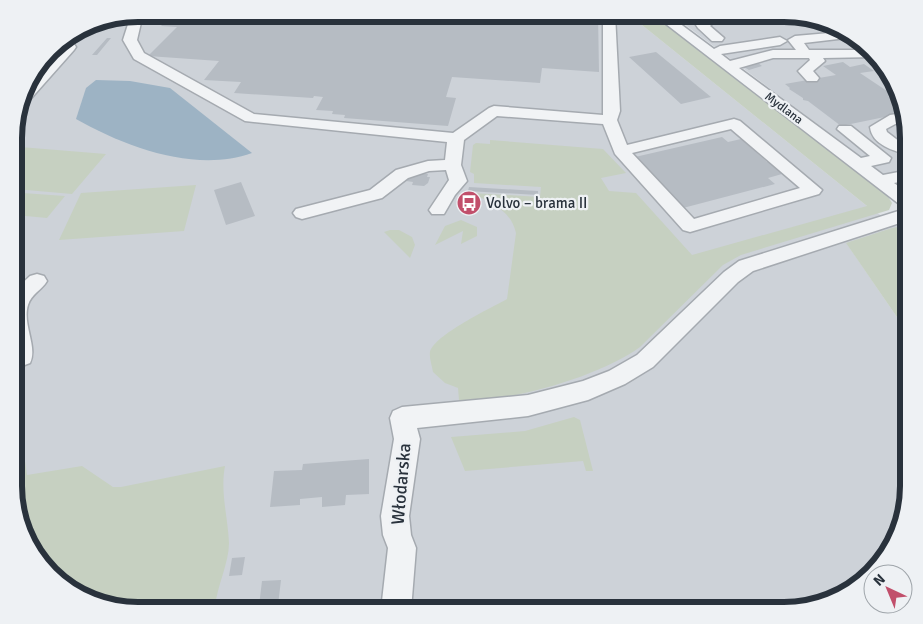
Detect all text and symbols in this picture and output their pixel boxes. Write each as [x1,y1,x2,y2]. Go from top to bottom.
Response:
street label: Mydlana [762,89,806,128]
bus stop icon: Volvo – brama II [456,190,482,216]
place label: Volvo – brama II [486,194,588,212]
street label: Włodarska [386,442,416,526]
north arrow [863,564,913,614]
text: N [870,571,889,590]

